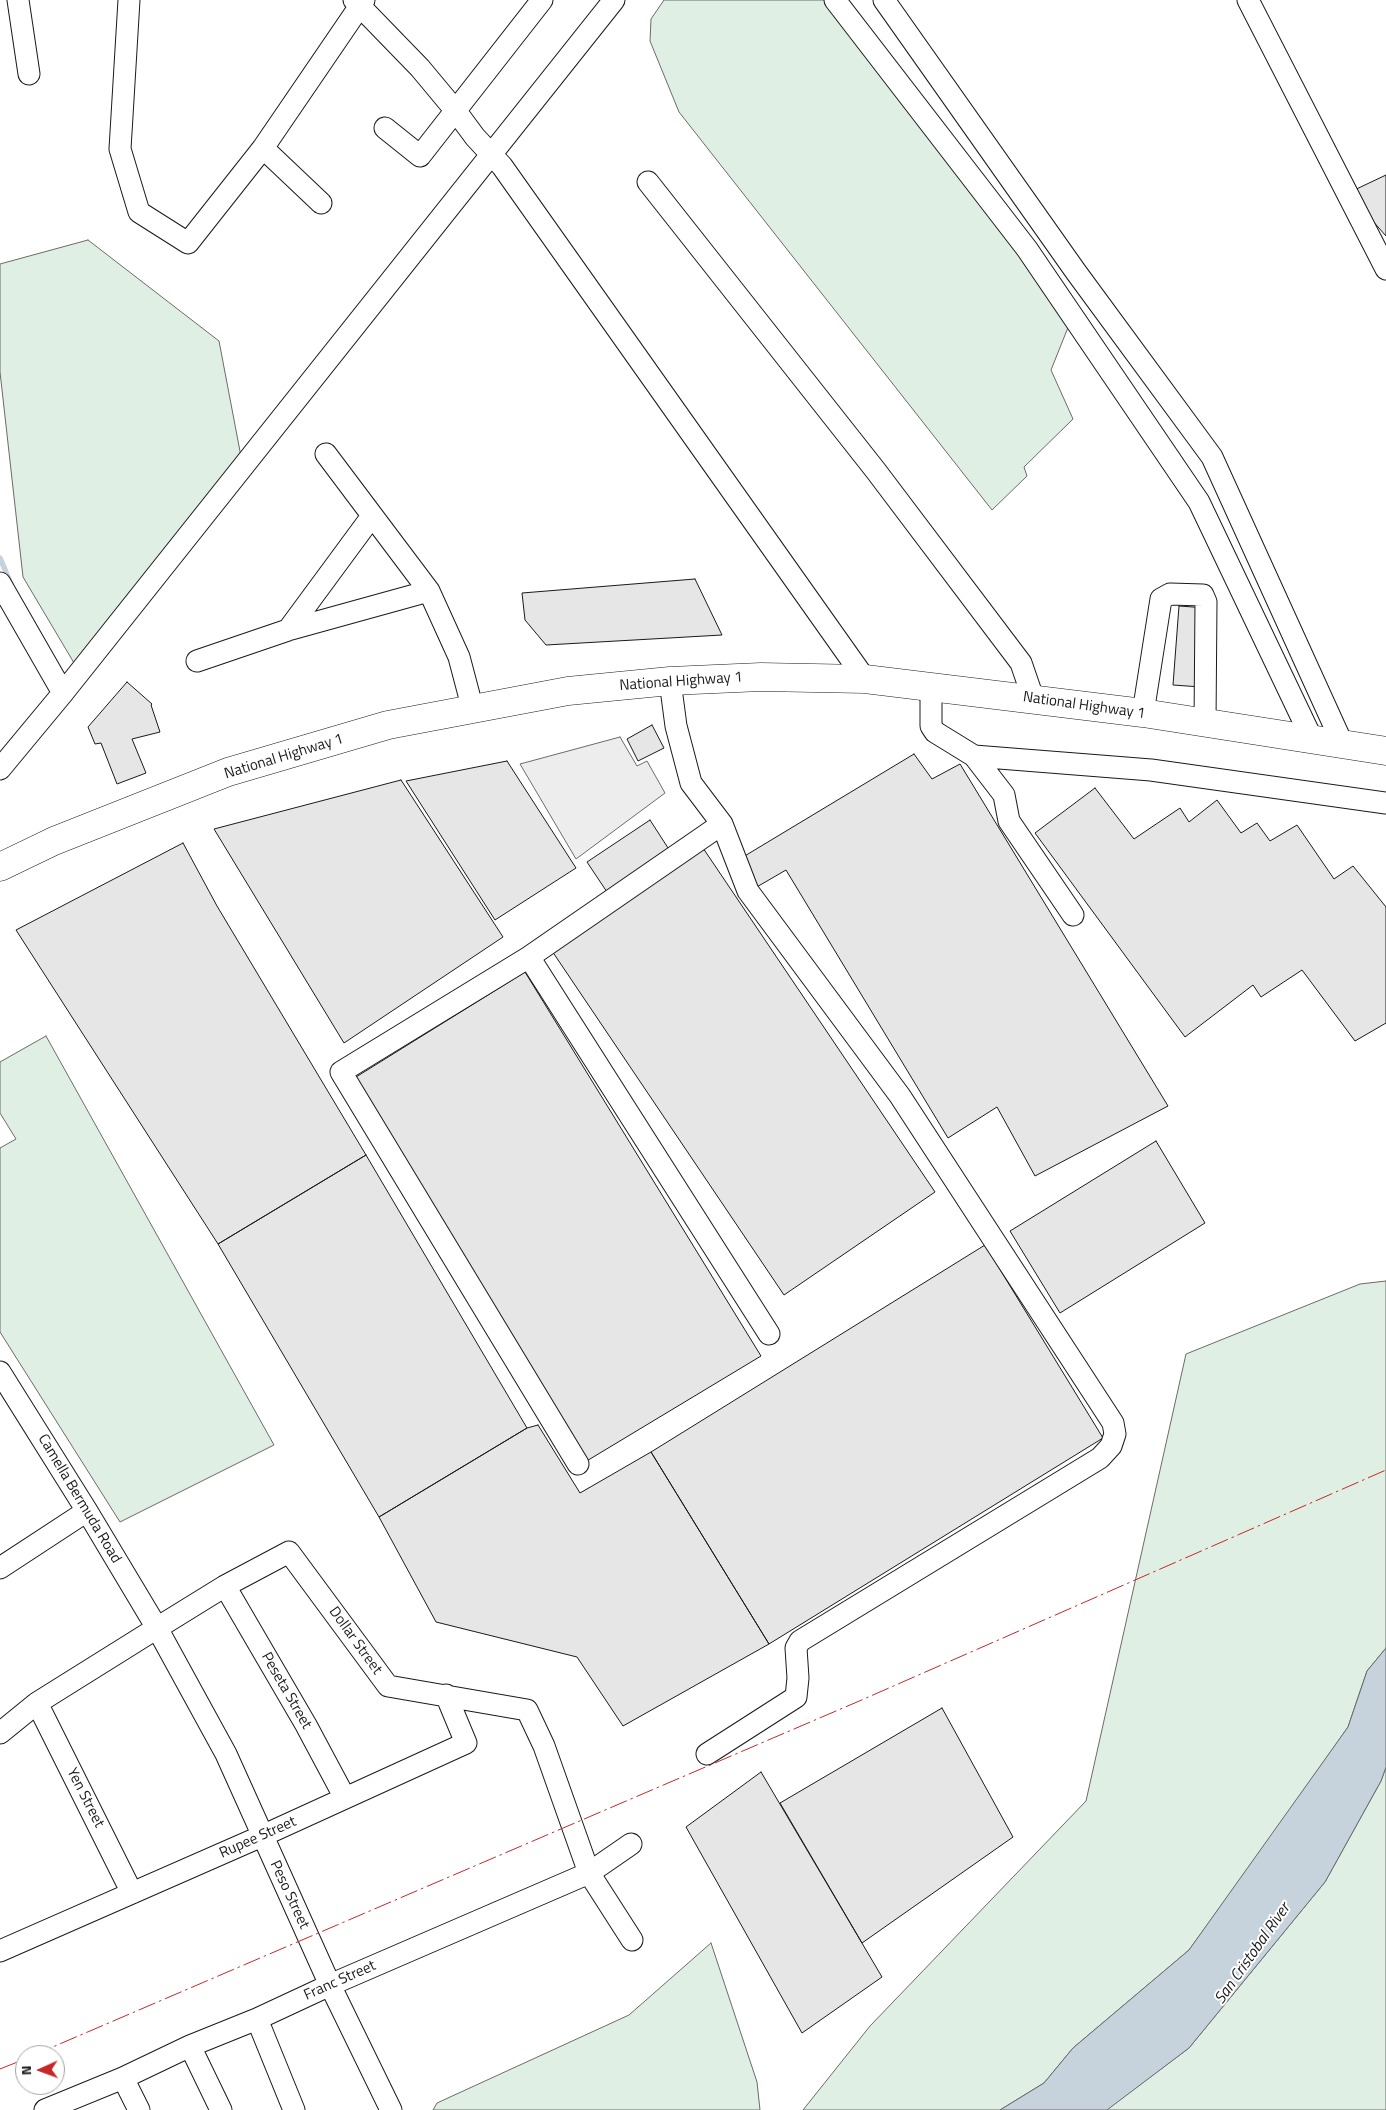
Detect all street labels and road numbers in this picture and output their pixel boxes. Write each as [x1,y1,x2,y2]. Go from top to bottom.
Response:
street label: National Highway 1 [619,669,743,695]
street label: National Highway 1 [1022,689,1146,723]
street label: National Highway 1 [222,730,346,784]
street label: Camella Bermuda Road [33,1431,125,1567]
street label: Dollar Street [324,1604,386,1678]
street label: Peseta Street [257,1649,315,1733]
street label: Yen Street [62,1765,108,1831]
street label: Rupee Street [217,1813,299,1863]
street label: Peso Street [265,1858,313,1932]
street label: Franc Street [301,1957,379,2005]

